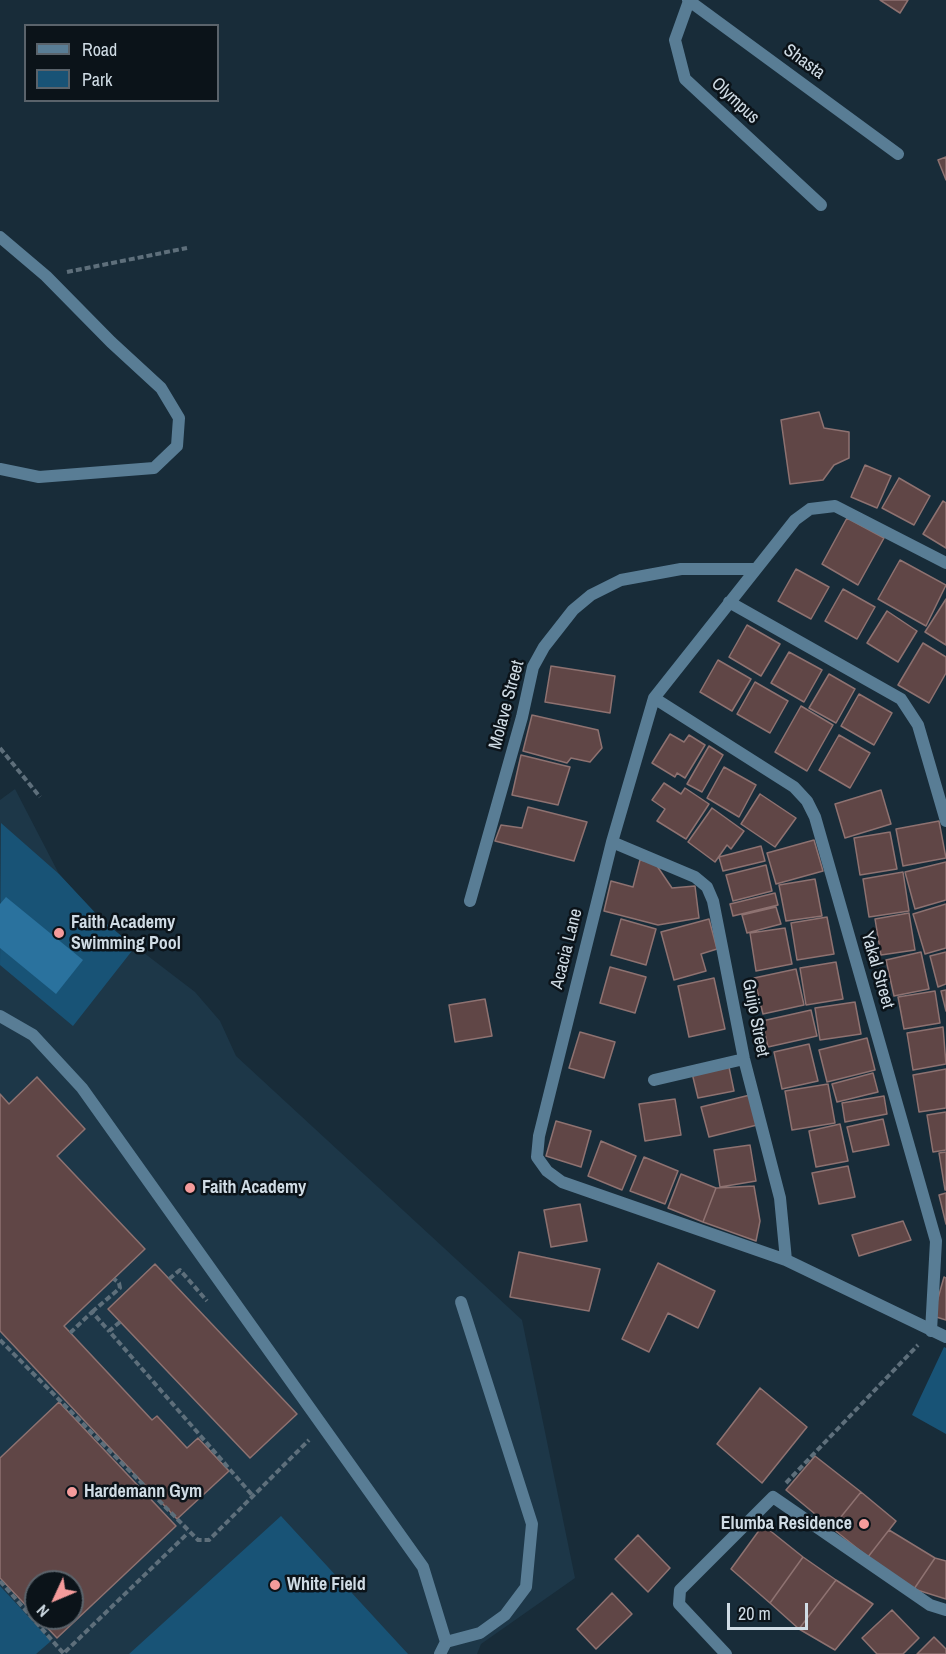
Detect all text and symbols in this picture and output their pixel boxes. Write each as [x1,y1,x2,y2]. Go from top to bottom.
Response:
legend [24,24,219,102]
text: Road [82,37,117,62]
street label: Shasta [779,40,829,84]
text: Park [82,67,112,92]
street label: Olympus [706,73,764,129]
street label: Molave Street [485,658,529,752]
street label: Acacia Lane [547,907,587,991]
place label: Faith Academy Swimming Pool [71,912,181,954]
marker: Faith Academy Swimming Pool [52,926,66,940]
street label: Yakal Street [856,929,898,1011]
street label: Guijo Street [737,977,773,1059]
place label: Faith Academy [202,1177,306,1199]
marker: Faith Academy [183,1181,197,1195]
place label: Hardemann Gym [84,1481,202,1503]
marker: Hardemann Gym [65,1485,79,1499]
place label: Elumba Residence [721,1513,852,1535]
marker: Elumba Residence [857,1517,871,1531]
north arrow [24,1570,84,1630]
place label: White Field [287,1574,366,1596]
marker: White Field [268,1578,282,1592]
scale bar [730,1591,811,1629]
text: N [31,1600,54,1622]
text: 20 m [738,1601,771,1626]

